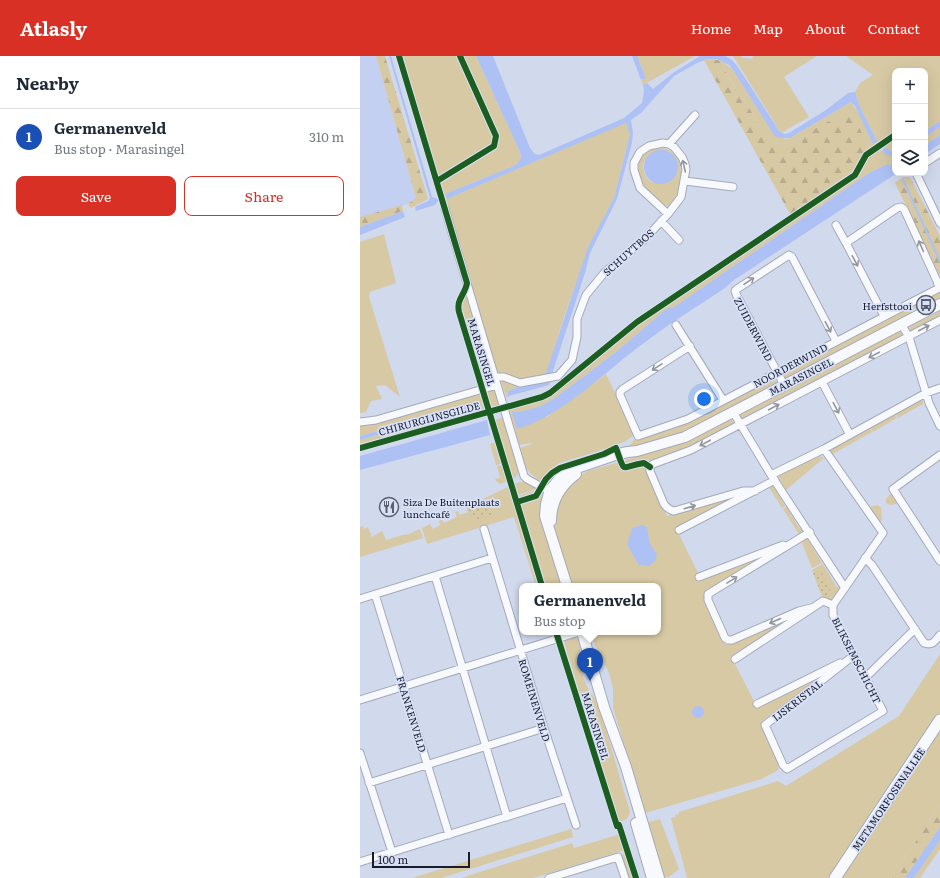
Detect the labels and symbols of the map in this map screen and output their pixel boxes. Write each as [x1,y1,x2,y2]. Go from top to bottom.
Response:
one-way arrow [680,160,688,173]
street label: SCHUYTBOS [599,225,657,279]
one-way arrow [917,240,925,252]
one-way arrow [852,255,860,267]
one-way arrow [743,277,754,285]
street label: ZUIDERWIND [731,294,777,364]
bus stop icon: Herfsttooi [915,294,937,316]
place label: Herfsttooi [863,298,913,313]
street label: MARASINGEL [465,316,499,388]
one-way arrow [825,321,833,333]
one-way arrow [918,324,930,332]
street label: NOORDERWIND [750,339,830,391]
one-way arrow [868,351,880,359]
street label: MARASINGEL [766,353,836,399]
one-way arrow [652,363,663,371]
your location [694,389,714,409]
street label: CHIRURGIJNSGILDE [377,397,481,439]
one-way arrow [768,402,780,410]
one-way arrow [833,402,840,414]
one-way arrow [700,440,712,447]
place label: Siza De Buitenplaats lunchcafé [403,494,500,521]
restaurant icon: Siza De Buitenplaats lunchcafé [378,496,400,518]
one-way arrow [683,503,696,510]
one-way arrow [726,575,738,583]
street label: BLIKSEMSCHICHT [829,614,885,706]
one-way arrow [769,618,781,626]
pin: 1 [577,648,603,681]
street label: ROMEINENVELD [515,657,555,743]
street label: FRANKENVELD [393,674,431,754]
street label: IJSKRISTAL [769,676,825,724]
street label: MARASINGEL [579,690,613,762]
street label: METAMORFOSENALLEE [848,745,928,853]
scale bar [372,850,470,869]

